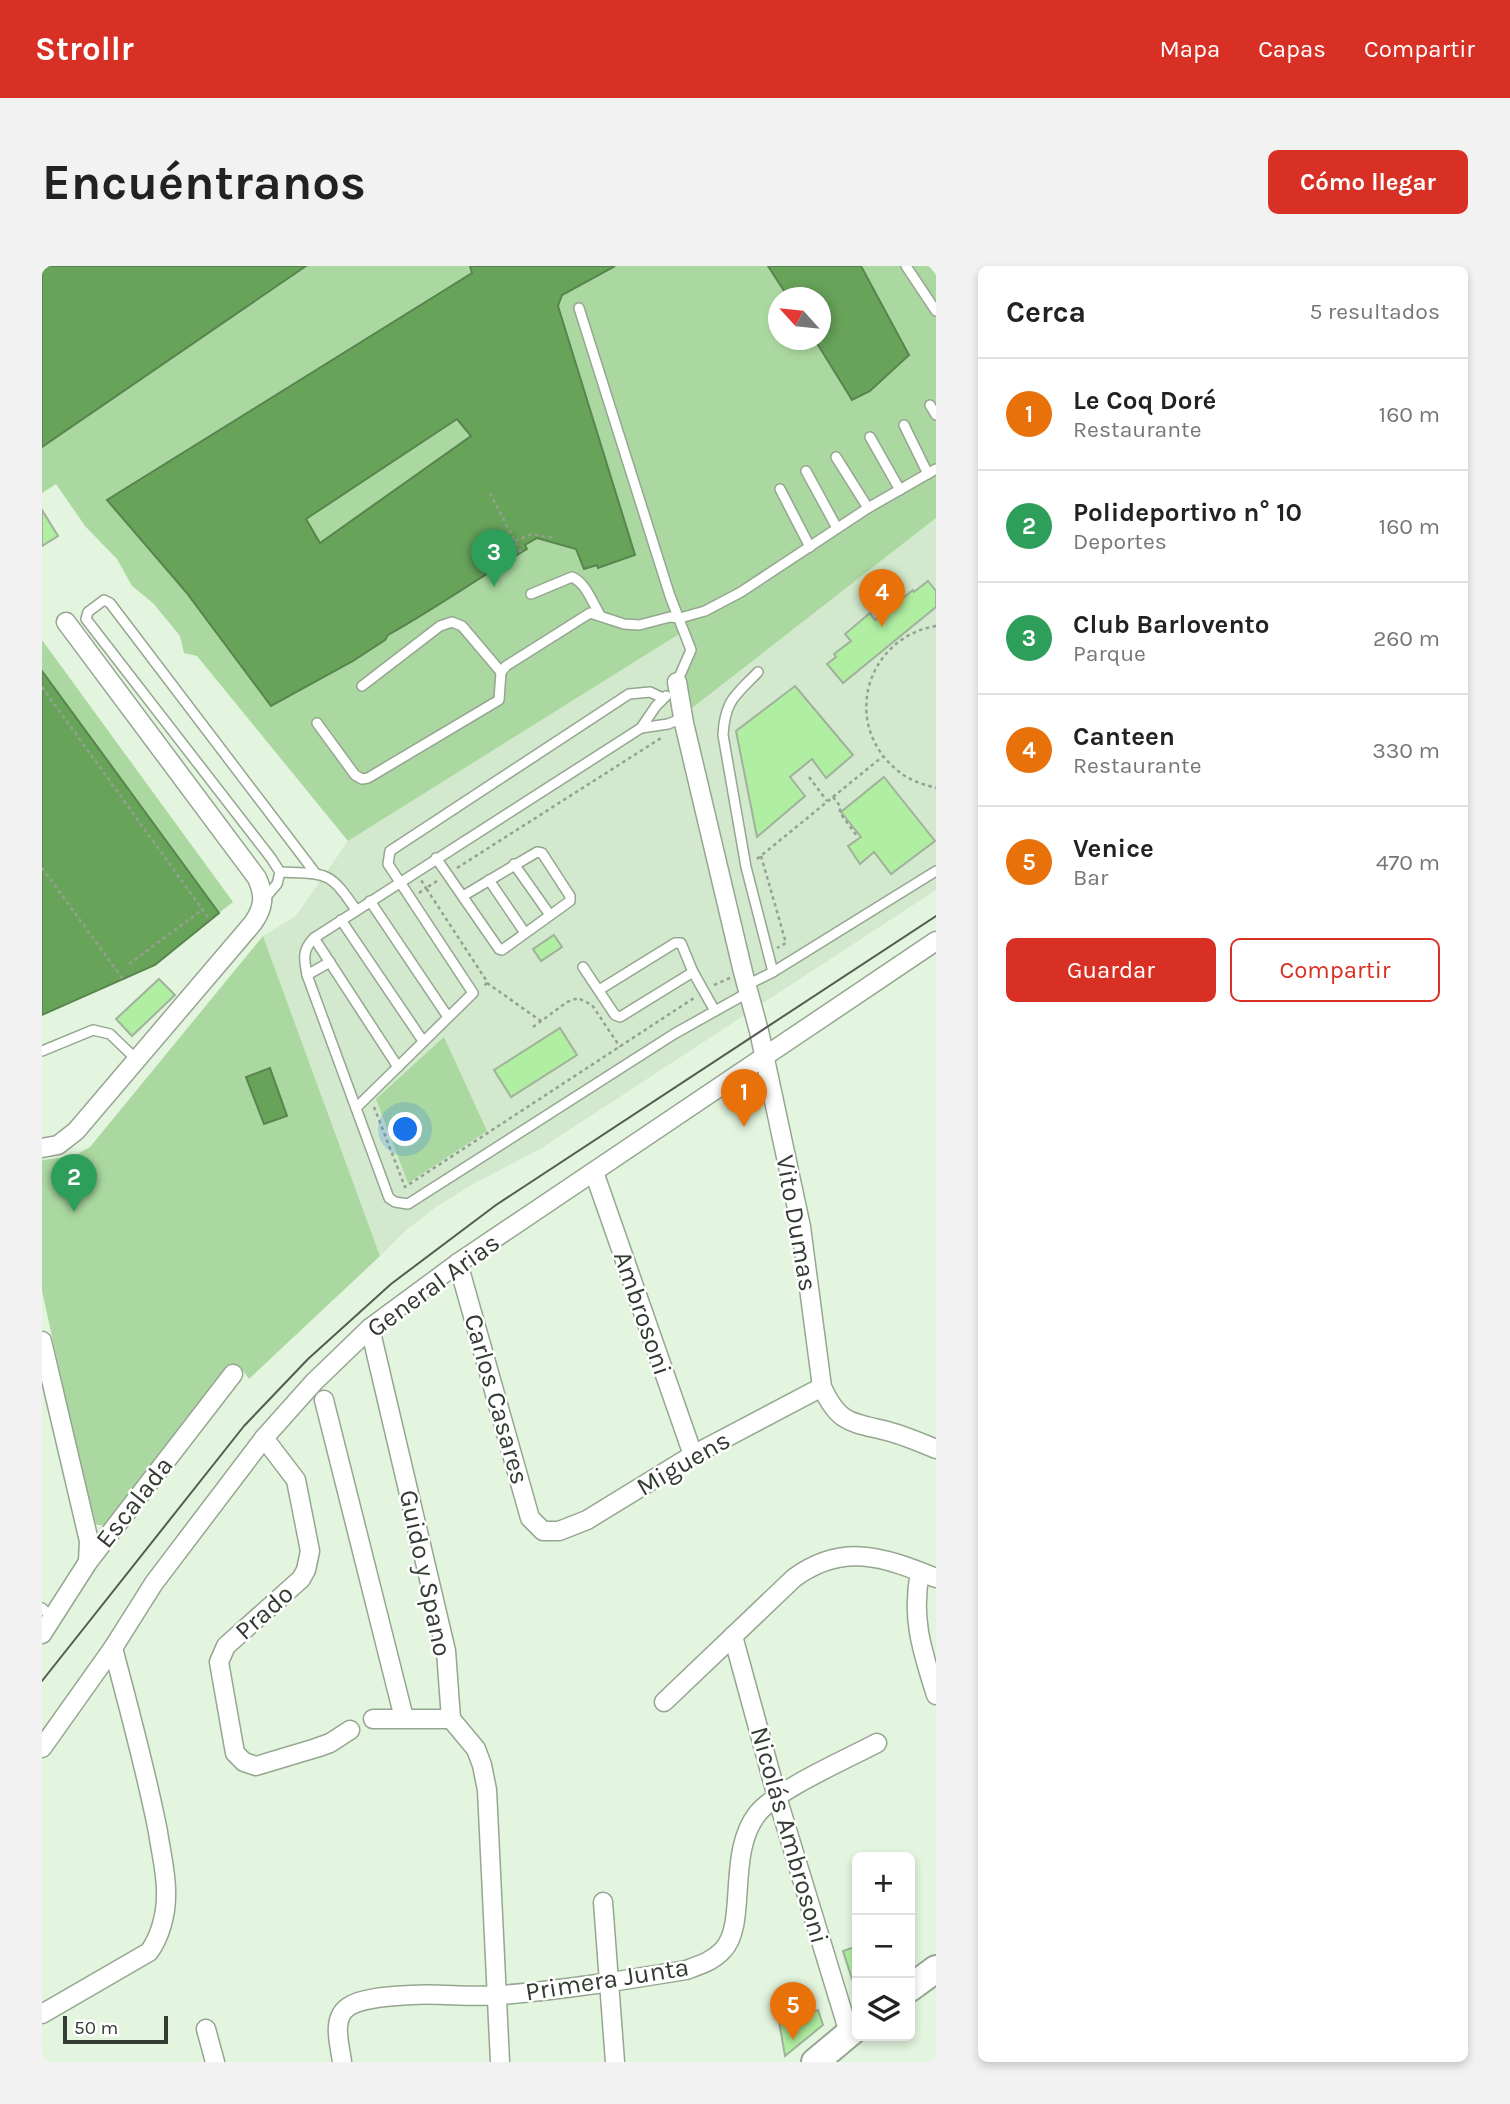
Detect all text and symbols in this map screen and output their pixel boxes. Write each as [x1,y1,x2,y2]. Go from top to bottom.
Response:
text: Strollr [35,30,134,68]
text: Mapa [1159,35,1220,63]
text: Capas [1258,35,1326,63]
text: Compartir [1364,35,1475,63]
button: Cómo llegar [1268,150,1468,214]
text: Encuéntranos [42,154,366,211]
north arrow [768,287,831,350]
text: Cerca [1006,294,1086,330]
text: 5 resultados [1309,298,1440,325]
text: Le Coq Doré [1073,385,1216,416]
text: 1 [1025,401,1033,428]
text: 160 m [1379,401,1440,428]
text: Restaurante [1073,416,1202,443]
text: Polideportivo n° 10 [1073,497,1302,528]
text: 2 [1022,513,1036,540]
text: 160 m [1379,513,1440,540]
text: Deportes [1073,528,1167,555]
pin: 3 [471,529,517,587]
pin: 4 [859,569,905,627]
text: Club Barlovento [1073,609,1270,640]
text: 3 [1022,625,1036,652]
text: 260 m [1373,625,1440,652]
text: Parque [1073,640,1146,667]
text: Canteen [1073,721,1175,752]
text: 4 [1022,737,1036,764]
text: 330 m [1372,737,1440,764]
text: Restaurante [1073,752,1202,779]
text: Venice [1073,833,1154,864]
text: 5 [1022,849,1036,876]
text: 470 m [1376,849,1440,876]
text: Bar [1073,864,1108,891]
button: Guardar [1006,938,1216,1002]
button: Compartir [1230,938,1440,1002]
pin: 1 [721,1069,767,1127]
your location [388,1112,422,1146]
street label: Vito Dumas [769,1153,824,1294]
pin: 2 [51,1154,97,1212]
street label: General Arias [361,1227,506,1344]
street label: Ambrosoni [607,1247,678,1379]
street label: Carlos Casares [457,1310,536,1488]
street label: Miguens [631,1424,736,1503]
street label: Escalada [89,1450,180,1554]
street label: Guido y Spano [393,1487,458,1659]
street label: Prado [229,1578,300,1647]
street label: Nicolás Ambrosoni [744,1723,835,1947]
map controls [852,1852,915,2041]
button: + [852,1852,915,1915]
button: − [852,1915,915,1978]
street label: Primera Junta [523,1951,691,2008]
button: layers [852,1978,915,2041]
pin: 5 [770,1982,816,2040]
scale bar [63,2013,168,2045]
text: 50 m [74,2017,118,2039]

